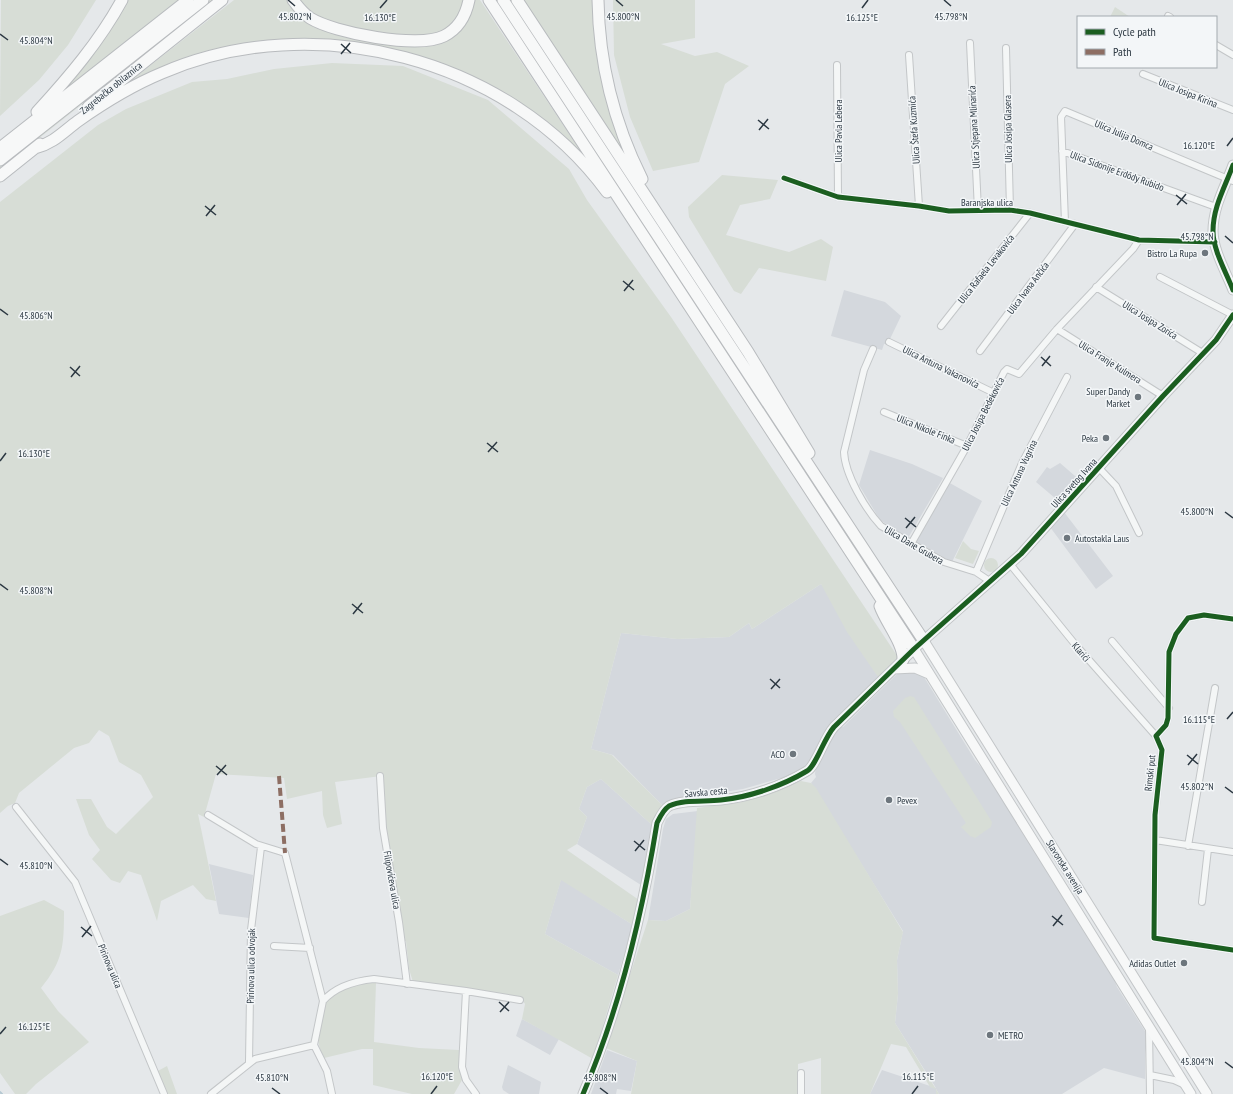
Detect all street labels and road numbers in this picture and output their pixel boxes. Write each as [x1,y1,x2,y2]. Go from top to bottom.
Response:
street label: Zagrebačka obilaznica [77,59,145,117]
street label: Ulica Josipa Kirina [1157,75,1219,111]
street label: Ulica Stjepana Mlinarića [965,85,983,169]
street label: Ulica Josipa Glasera [1001,95,1015,163]
street label: Ulica Štefa Kuzmića [905,96,923,164]
street label: Ulica Pavla Lebera [832,99,845,163]
street label: Ulica Julija Domca [1093,117,1155,153]
street label: Ulica Sidonije Erdődy Rubido [1068,148,1166,194]
street label: Baranjska ulica [961,196,1013,209]
street label: Ulica Rafaela Levakovića [955,232,1017,306]
street label: Ulica Ivana Ančića [1004,259,1052,317]
street label: Ulica Josipa Zorića [1120,298,1180,342]
street label: Ulica Franje Kulmera [1076,337,1144,387]
street label: Ulica Antuna Vakanovića [900,343,982,391]
street label: Ulica Josipa Bedekovića [959,375,1007,453]
street label: Ulica Nikole Finka [895,411,957,447]
street label: Ulica Antuna Vugrina [998,438,1040,508]
street label: Ulica svetog Ivana [1048,455,1100,511]
street label: Ulica Dane Grubera [882,523,946,567]
street label: Klarići [1069,639,1093,665]
street label: Rimski put [1142,754,1158,792]
street label: Savska cesta [684,784,728,800]
street label: Slavonska avenija [1043,838,1087,896]
street label: Filipovićeva ulica [380,850,404,910]
street label: Pirinova ulica odvojak [244,928,258,1004]
street label: Pirinova ulica [95,942,125,990]

